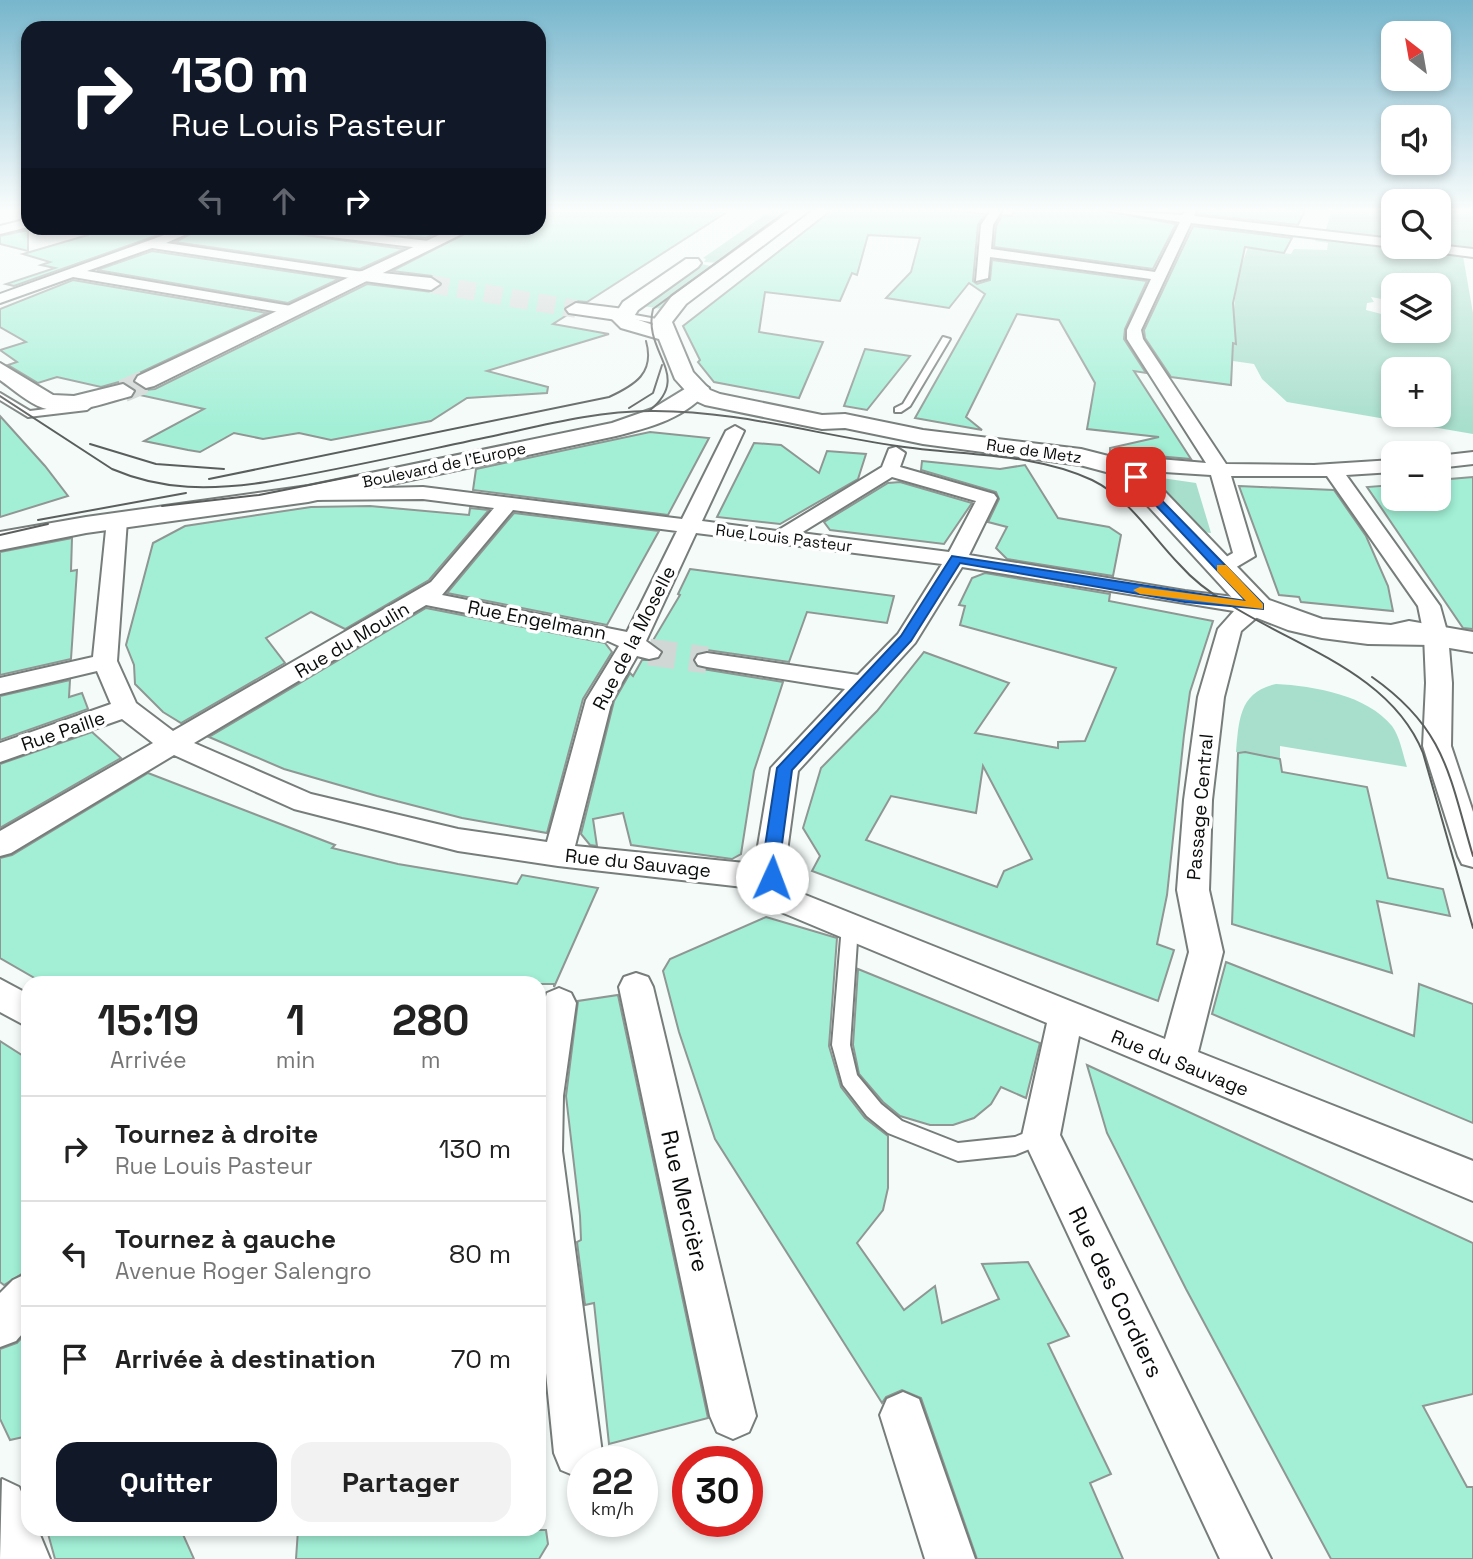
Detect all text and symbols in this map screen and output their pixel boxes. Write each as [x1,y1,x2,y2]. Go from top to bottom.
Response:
north arrow [1381,21,1451,91]
map controls [1381,21,1451,511]
text: 130 m [171,44,309,106]
icon: right [56,49,147,140]
text: Rue Louis Pasteur [171,105,446,145]
button: sound [1381,105,1451,175]
icon: left [192,182,230,220]
icon: ahead [265,182,303,220]
icon: right [338,182,376,220]
button: search [1381,189,1451,259]
button: layers [1381,273,1451,343]
button: + [1381,357,1451,427]
street label: Rue de Metz [985,434,1083,468]
street label: Boulevard de l'Europe [360,437,528,493]
button: − [1381,441,1451,511]
pin [1106,447,1166,507]
icon: arrive [1117,458,1155,496]
street label: Rue Louis Pasteur [714,519,854,557]
street label: Rue de la Moselle [587,562,681,714]
street label: Rue Engelmann [466,594,608,646]
street label: Rue du Moulin [290,596,414,684]
street label: Rue Paille [18,705,108,757]
street label: Passage Central [1181,733,1219,881]
position arrow [735,841,809,915]
street label: Rue du Sauvage [564,843,712,883]
text: 15:19 [98,994,199,1047]
text: 1 [286,994,305,1047]
text: 280 [392,994,469,1047]
street label: Rue du Sauvage [1107,1024,1253,1102]
text: Arrivée [110,1045,187,1075]
text: min [276,1045,315,1075]
text: m [421,1045,441,1075]
text: Tournez à droite [115,1117,318,1151]
street label: Rue Mercière [654,1127,716,1275]
icon: right [56,1130,94,1168]
text: 130 m [439,1132,511,1166]
text: Rue Louis Pasteur [115,1151,313,1181]
street label: Rue des Cordiers [1062,1202,1170,1382]
text: Tournez à gauche [115,1222,336,1256]
icon: left [56,1235,94,1273]
text: 80 m [449,1237,511,1271]
text: Avenue Roger Salengro [115,1256,372,1286]
icon: arrive [56,1340,94,1378]
text: Arrivée à destination [115,1342,376,1376]
text: 70 m [451,1342,511,1376]
button: Quitter [56,1442,277,1522]
button: Partager [291,1442,511,1522]
speed limit sign: 30 [672,1446,763,1537]
text: 22 [592,1460,633,1504]
text: km/h [591,1497,634,1520]

